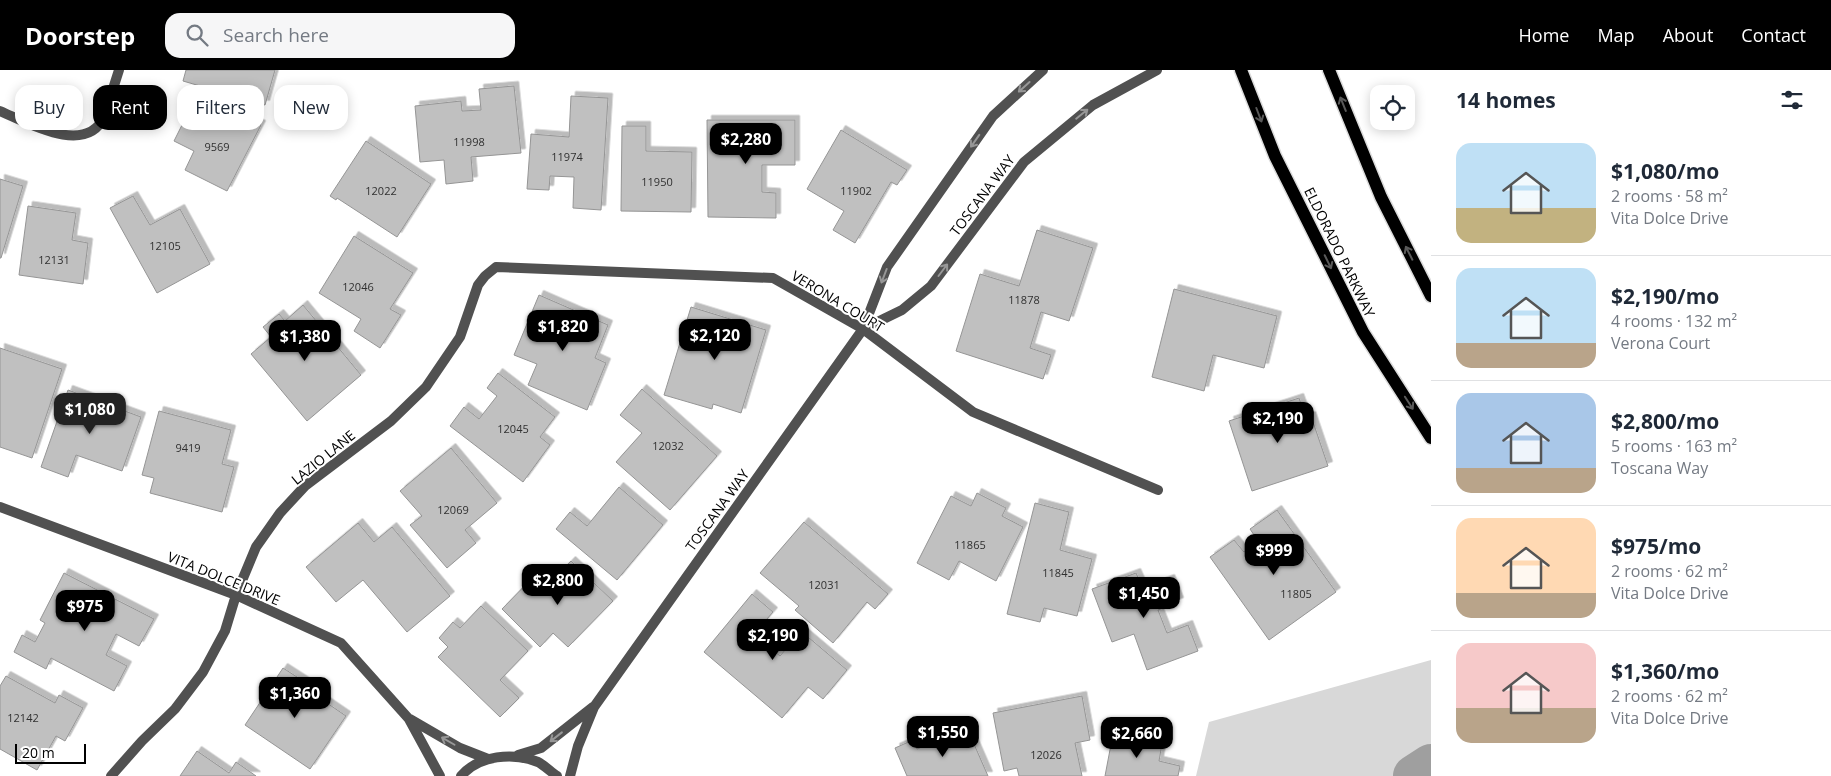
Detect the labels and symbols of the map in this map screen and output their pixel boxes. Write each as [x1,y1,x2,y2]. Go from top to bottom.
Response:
one-way arrow [1018,81,1031,93]
one-way arrow [1338,97,1347,112]
one-way arrow [1255,107,1264,123]
one-way arrow [1075,108,1088,119]
pin: $2,280 [705,122,787,165]
house number: 11998 [453,134,485,149]
one-way arrow [970,134,980,148]
house number: 9569 [204,139,230,154]
house number: 11974 [551,149,583,164]
street label: TOSCANA WAY [945,151,1019,239]
house number: 11950 [641,174,673,189]
house number: 12022 [365,183,397,198]
house number: 11902 [840,183,872,198]
street label: ELDORADO PARKWAY [1300,184,1380,320]
house number: 12105 [149,238,181,253]
one-way arrow [1404,245,1414,260]
house number: 12131 [38,252,70,267]
one-way arrow [1323,255,1333,270]
one-way arrow [938,263,948,277]
street label: VERONA COURT [788,266,888,336]
one-way arrow [879,267,888,283]
house number: 12046 [342,279,374,294]
house number: 11878 [1008,292,1040,307]
pin: $1,820 [522,310,604,352]
pin: $2,120 [674,318,756,361]
pin: $1,380 [264,320,346,362]
pin: $1,080 [49,392,131,435]
one-way arrow [1403,396,1414,410]
pin: $2,190 [1237,402,1319,444]
house number: 12045 [497,421,529,436]
street label: LAZIO LANE [287,425,359,489]
house number: 12032 [652,438,684,453]
house number: 9419 [175,440,201,455]
street label: TOSCANA WAY [681,465,753,555]
house number: 12069 [437,502,469,517]
pin: $999 [1244,534,1304,576]
house number: 11865 [954,537,986,552]
street label: VITA DOLCE DRIVE [165,547,283,609]
pin: $2,800 [517,564,599,606]
house number: 11845 [1042,565,1074,580]
pin: $1,450 [1103,576,1185,619]
house number: 12031 [808,577,840,592]
house number: 11805 [1280,586,1312,601]
pin: $975 [55,590,115,632]
pin: $2,190 [732,618,814,661]
pin: $1,360 [254,676,336,719]
house number: 12142 [7,710,39,725]
pin: $1,550 [902,716,984,758]
pin: $2,660 [1096,716,1178,759]
one-way arrow [550,732,563,743]
one-way arrow [441,736,455,746]
scale bar [15,741,86,764]
house number: 12026 [1030,747,1062,762]

